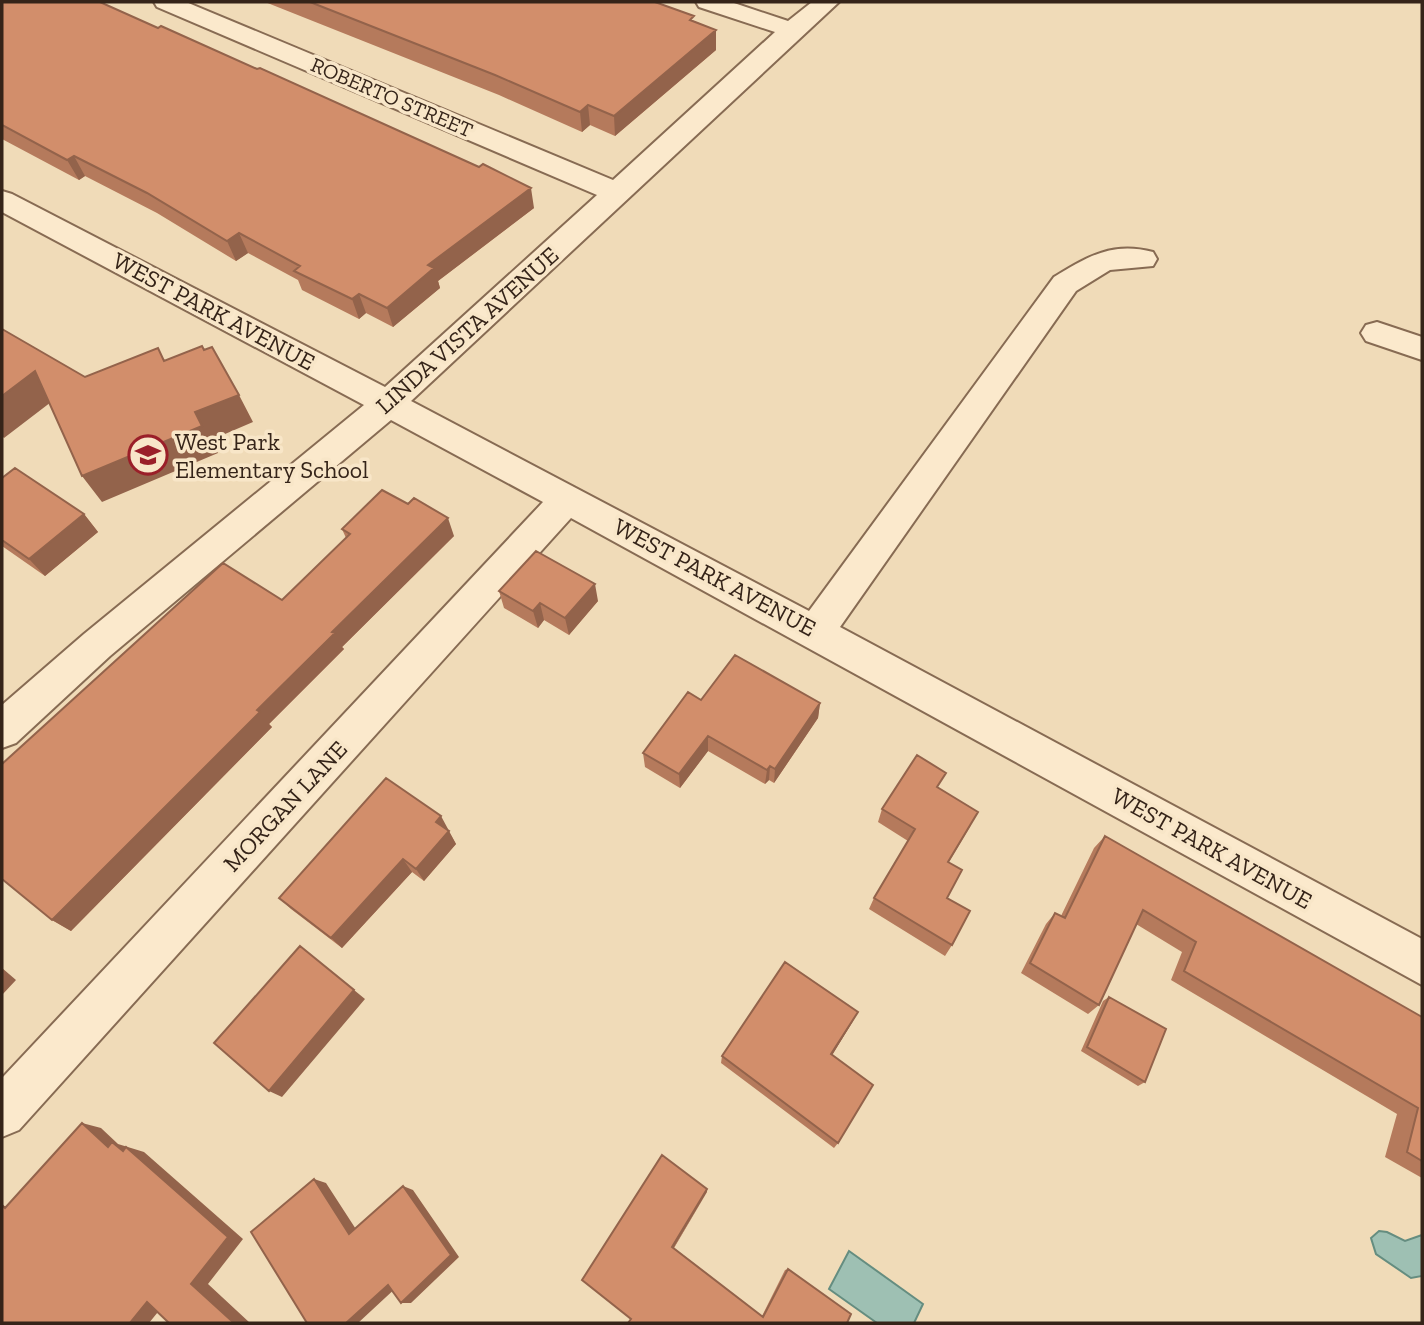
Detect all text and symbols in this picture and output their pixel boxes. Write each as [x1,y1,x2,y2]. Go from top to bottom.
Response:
street label: ROBERTO STREET [307,52,477,142]
street label: LINDA VISTA AVENUE [370,240,564,420]
street label: WEST PARK AVENUE [108,245,320,377]
place label: West Park Elementary School [175,427,369,484]
school or university icon: West Park Elementary School [127,434,169,476]
street label: WEST PARK AVENUE [609,511,821,643]
street label: MORGAN LANE [217,735,353,877]
street label: WEST PARK AVENUE [1107,781,1317,915]

